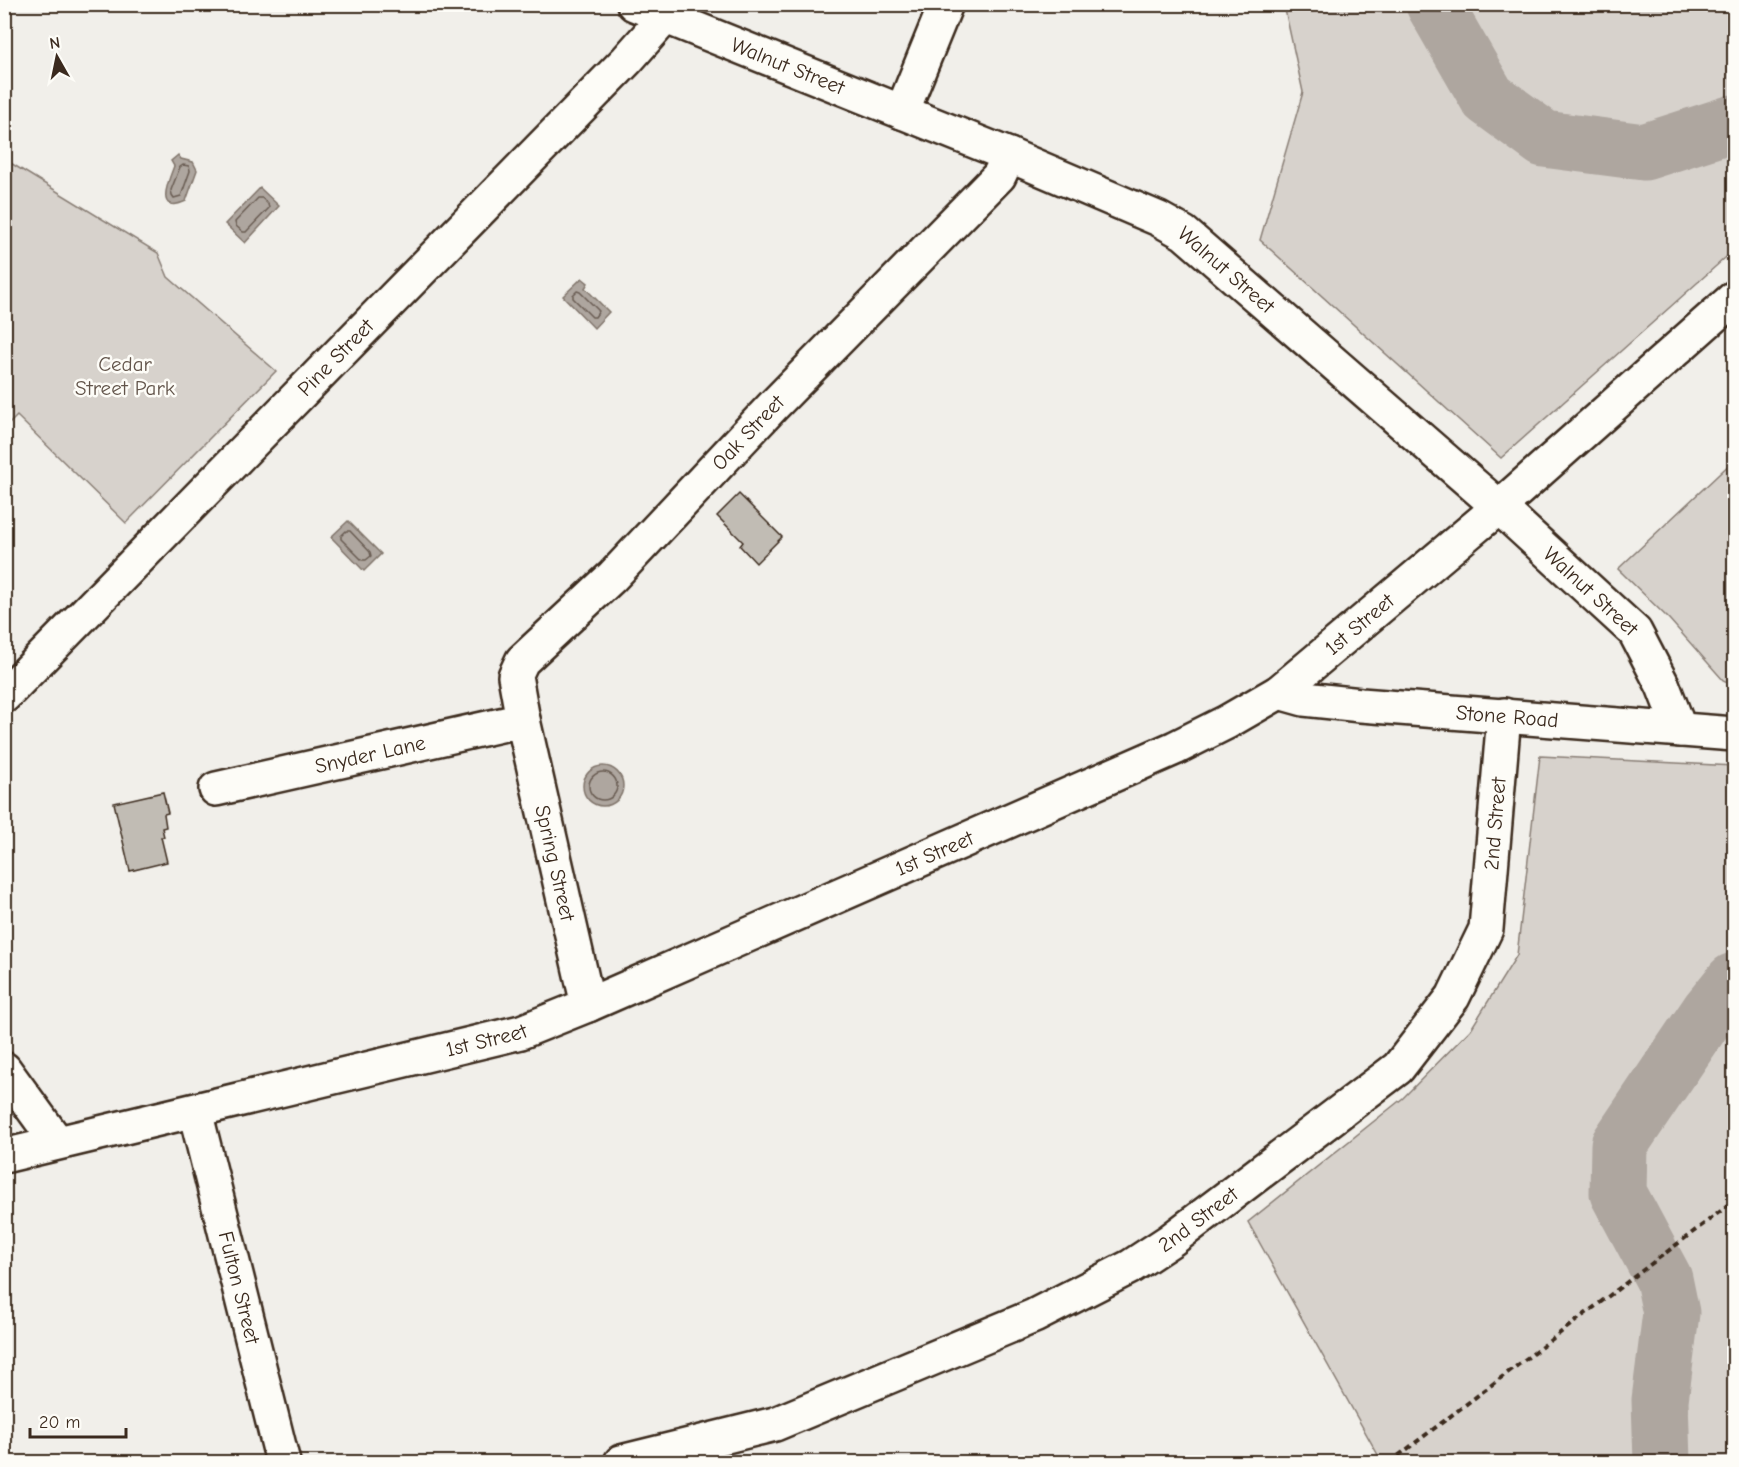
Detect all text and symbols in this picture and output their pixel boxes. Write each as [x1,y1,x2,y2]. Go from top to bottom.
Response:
north arrow [27,27,87,87]
street label: Walnut Street [728,32,849,100]
text: N [48,33,61,53]
street label: Walnut Street [1173,221,1280,319]
street label: Pine Street [293,313,379,401]
park label: Cedar Street Park [75,352,175,400]
street label: Oak Street [707,389,790,475]
street label: Walnut Street [1538,542,1644,641]
street label: 1st Street [1320,588,1400,660]
street label: Stone Road [1455,700,1559,732]
street label: Snyder Lane [313,730,428,778]
street label: 2nd Street [1479,775,1511,871]
street label: Spring Street [530,803,580,924]
street label: 1st Street [892,825,978,881]
street label: 1st Street [443,1018,532,1062]
street label: 2nd Street [1154,1181,1243,1257]
street label: Fulton Street [214,1229,265,1347]
scale bar [30,1401,126,1439]
text: 20 m [39,1412,80,1433]

